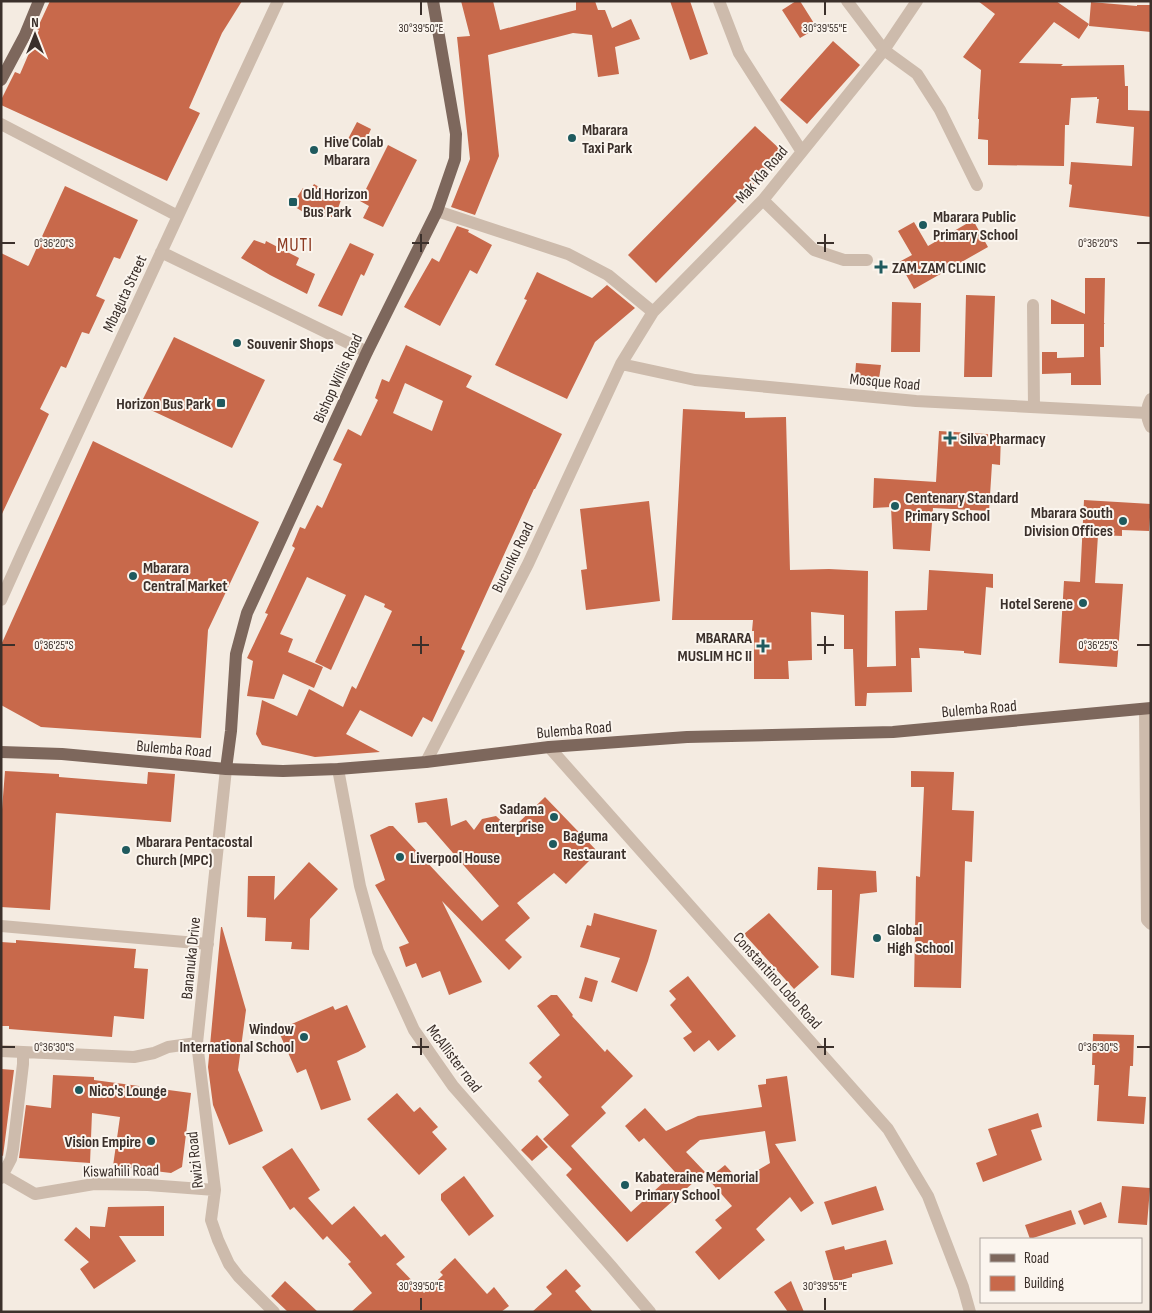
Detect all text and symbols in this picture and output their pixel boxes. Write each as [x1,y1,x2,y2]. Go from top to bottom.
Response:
north arrow [10,10,60,60]
text: N [31,14,39,31]
text: 30°39'50"E [399,21,443,36]
text: 30°39'55"E [803,21,847,36]
place label: Mbarara Taxi Park [582,121,633,158]
marker: Mbarara Taxi Park [566,132,578,144]
place label: Hive Colab Mbarara [324,133,384,170]
street label: Mak Kla Road [732,142,792,208]
marker: Hive Colab Mbarara [308,144,320,156]
place label: Old Horizon Bus Park [303,185,368,222]
marker: Old Horizon Bus Park [287,196,299,208]
place label: Mbarara Public Primary School [933,208,1018,245]
marker: Mbarara Public Primary School [917,219,929,231]
district label: MUTI [277,234,313,257]
text: 0°36'20"S [34,236,74,251]
text: 0°36'20"S [1078,236,1118,251]
street label: Mbaguta Street [99,252,151,335]
place label: ZAM.ZAM CLINIC [892,259,986,278]
marker: ZAM.ZAM CLINIC [874,260,888,274]
street label: Bishop Willis Road [309,331,367,426]
place label: Souvenir Shops [247,335,334,354]
marker: Souvenir Shops [231,337,243,349]
street label: Mosque Road [849,370,921,395]
place label: Horizon Bus Park [116,395,211,414]
marker: Horizon Bus Park [215,397,227,409]
place label: Silva Pharmacy [960,430,1046,449]
marker: Silva Pharmacy [944,432,956,444]
place label: Centenary Standard Primary School [905,489,1019,526]
marker: Centenary Standard Primary School [889,500,901,512]
place label: Mbarara South Division Offices [1024,504,1113,541]
marker: Mbarara South Division Offices [1117,515,1129,527]
street label: Bucunku Road [488,519,538,596]
place label: Mbarara Central Market [143,559,228,596]
marker: Mbarara Central Market [127,570,139,582]
place label: Hotel Serene [1000,595,1073,614]
marker: Hotel Serene [1077,597,1089,609]
place label: MBARARA MUSLIM HC II [678,629,752,666]
text: 0°36'25"S [34,638,74,653]
text: 0°36'25"S [1078,638,1118,653]
marker: MBARARA MUSLIM HC II [756,639,770,653]
street label: Bulemba Road [941,697,1018,722]
street label: Bulemba Road [536,718,613,743]
street label: Bulemba Road [135,737,212,762]
place label: Sadama enterprise [485,800,544,837]
marker: Sadama enterprise [548,811,560,823]
place label: Baguma Restaurant [563,827,626,864]
place label: Mbarara Pentacostal Church (MPC) [136,833,253,870]
marker: Baguma Restaurant [547,838,559,850]
marker: Mbarara Pentacostal Church (MPC) [120,844,132,856]
place label: Liverpool House [410,849,500,868]
marker: Liverpool House [394,851,406,863]
street label: Bananuka Drive [178,916,205,1000]
place label: Global High School [887,921,953,958]
street label: Constantino Lobo Road [728,929,825,1033]
marker: Global High School [871,932,883,944]
place label: Window International School [179,1020,294,1057]
street label: McAllister road [422,1021,485,1097]
marker: Window International School [298,1031,310,1043]
text: 0°36'30"S [34,1040,74,1055]
text: 0°36'30"S [1078,1040,1118,1055]
place label: Nico's Lounge [89,1082,167,1101]
marker: Nico's Lounge [73,1084,85,1096]
street label: Rwizi Road [183,1131,208,1189]
place label: Vision Empire [65,1133,141,1152]
marker: Vision Empire [145,1135,157,1147]
street label: Kiswahili Road [83,1161,159,1182]
place label: Kabateraine Memorial Primary School [635,1168,758,1205]
marker: Kabateraine Memorial Primary School [619,1179,631,1191]
legend [980,1238,1142,1303]
text: Road [1024,1249,1049,1268]
text: Building [1024,1274,1064,1293]
text: 30°39'50"E [399,1279,443,1294]
text: 30°39'55"E [803,1279,847,1294]

